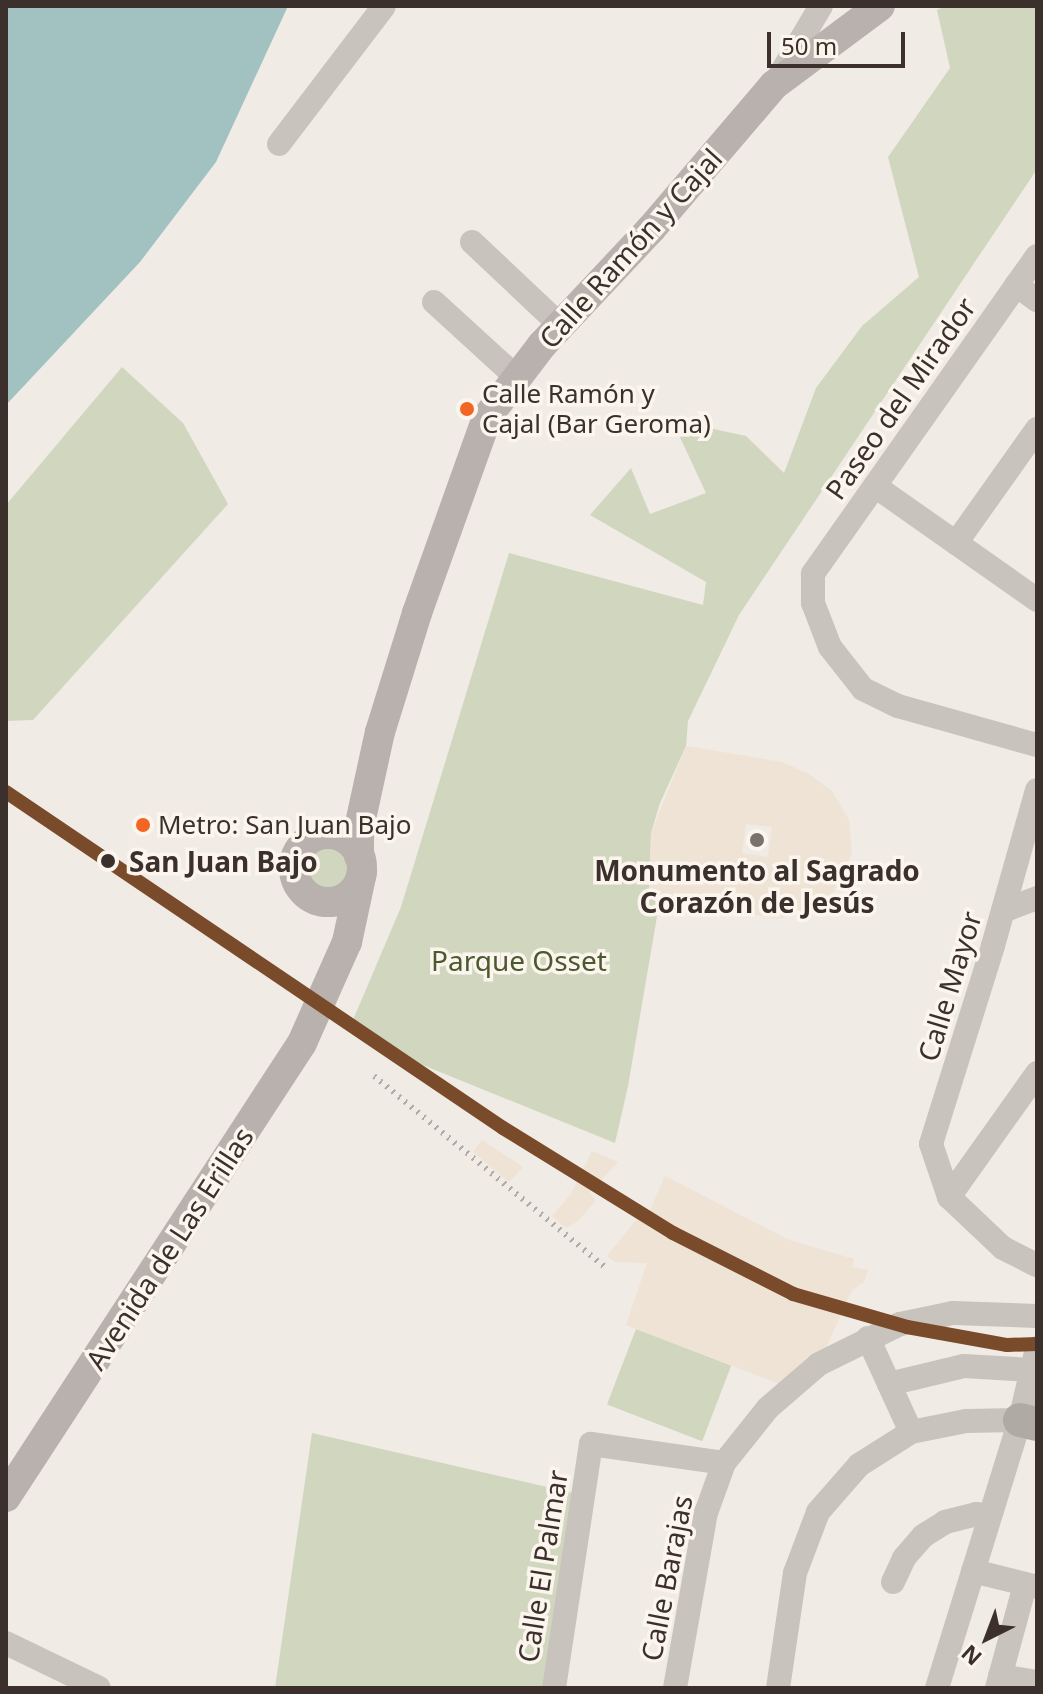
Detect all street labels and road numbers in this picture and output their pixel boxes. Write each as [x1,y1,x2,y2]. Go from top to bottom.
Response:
street label: Calle Ramón y Cajal [532,141,728,355]
street label: Paseo del Mirador [818,291,982,505]
street label: Calle Mayor [910,907,988,1065]
street label: Avenida de Las Erillas [78,1121,260,1375]
street label: Calle El Palmar [510,1467,574,1665]
street label: Calle Barajas [633,1492,699,1664]

